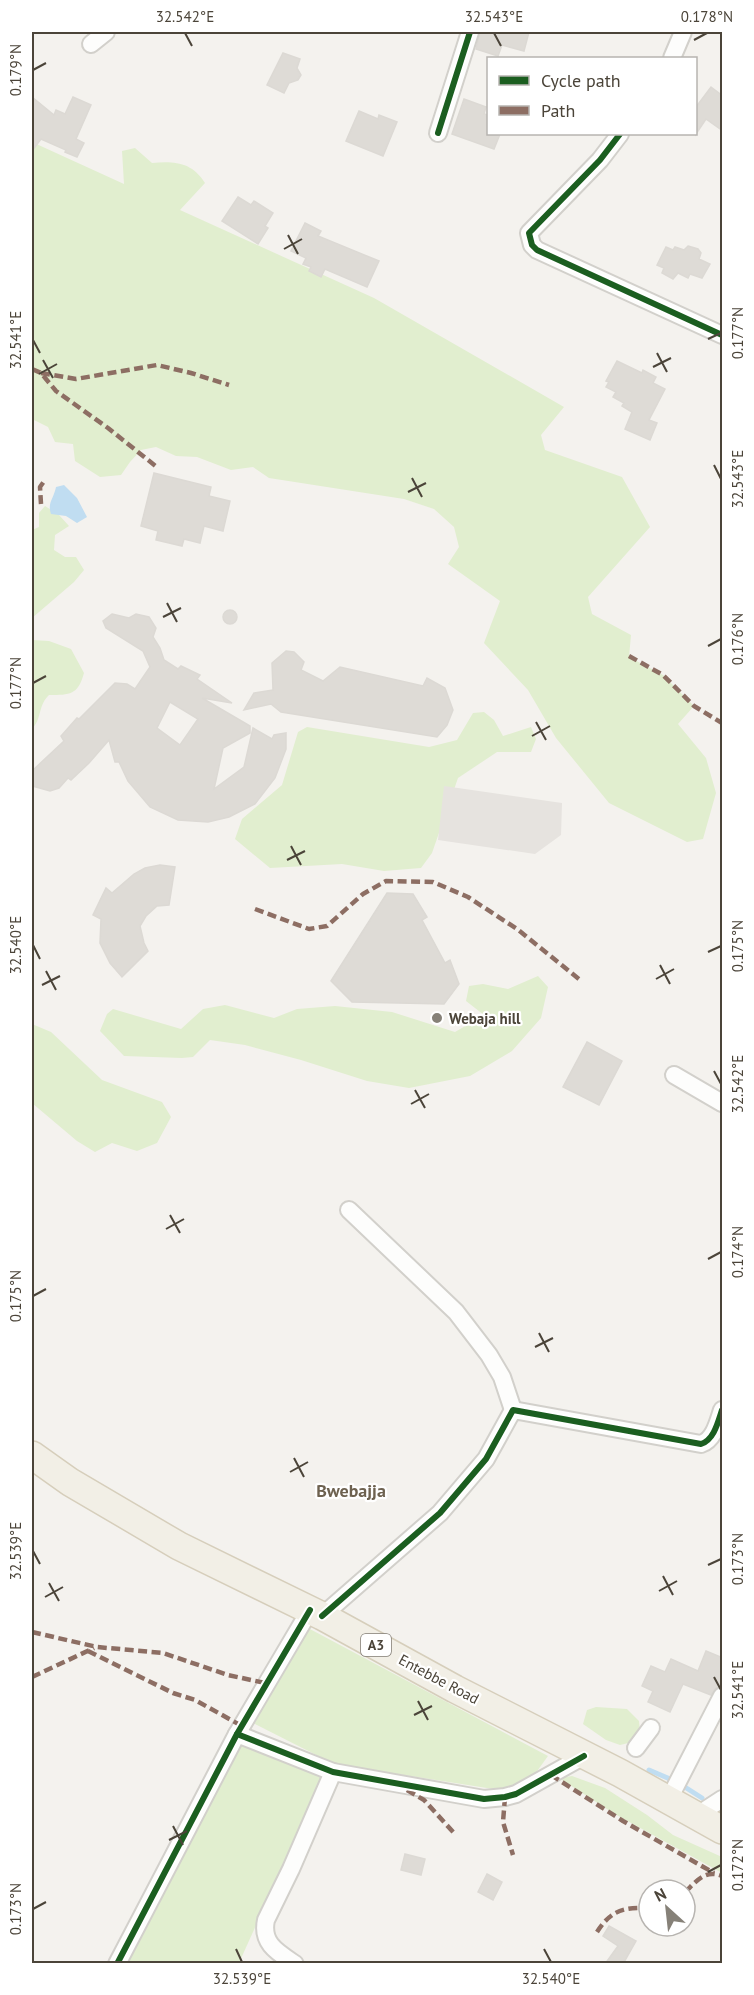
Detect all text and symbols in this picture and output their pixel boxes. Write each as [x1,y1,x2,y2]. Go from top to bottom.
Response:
text: 32.542°E [156,7,214,26]
text: 32.543°E [465,7,523,26]
text: 0.178°N [681,7,733,26]
text: 0.179°N [6,44,25,96]
legend [487,57,697,135]
text: Cycle path [541,69,621,92]
text: Path [541,99,575,122]
text: 0.177°N [728,307,747,359]
text: 32.541°E [6,311,25,369]
text: 32.543°E [728,450,747,508]
text: 0.176°N [728,613,747,665]
text: 0.177°N [6,657,25,709]
text: 32.540°E [6,916,25,974]
text: 0.175°N [728,920,747,972]
place label: Webaja hill [449,1009,521,1028]
marker: Webaja hill [430,1011,444,1025]
text: 32.542°E [728,1055,747,1113]
text: 0.174°N [728,1226,747,1278]
text: 0.175°N [6,1270,25,1322]
district label: Bwebajja [316,1479,386,1502]
text: 32.539°E [6,1522,25,1580]
text: 0.173°N [728,1533,747,1585]
road number: A3 [361,1634,391,1656]
street label: Entebbe Road [396,1650,482,1708]
text: 32.541°E [728,1661,747,1719]
text: 0.172°N [728,1839,747,1891]
north arrow [637,1878,697,1938]
text: 0.173°N [6,1883,25,1935]
text: N [651,1883,669,1906]
text: 32.539°E [213,1969,271,1988]
text: 32.540°E [522,1969,580,1988]

